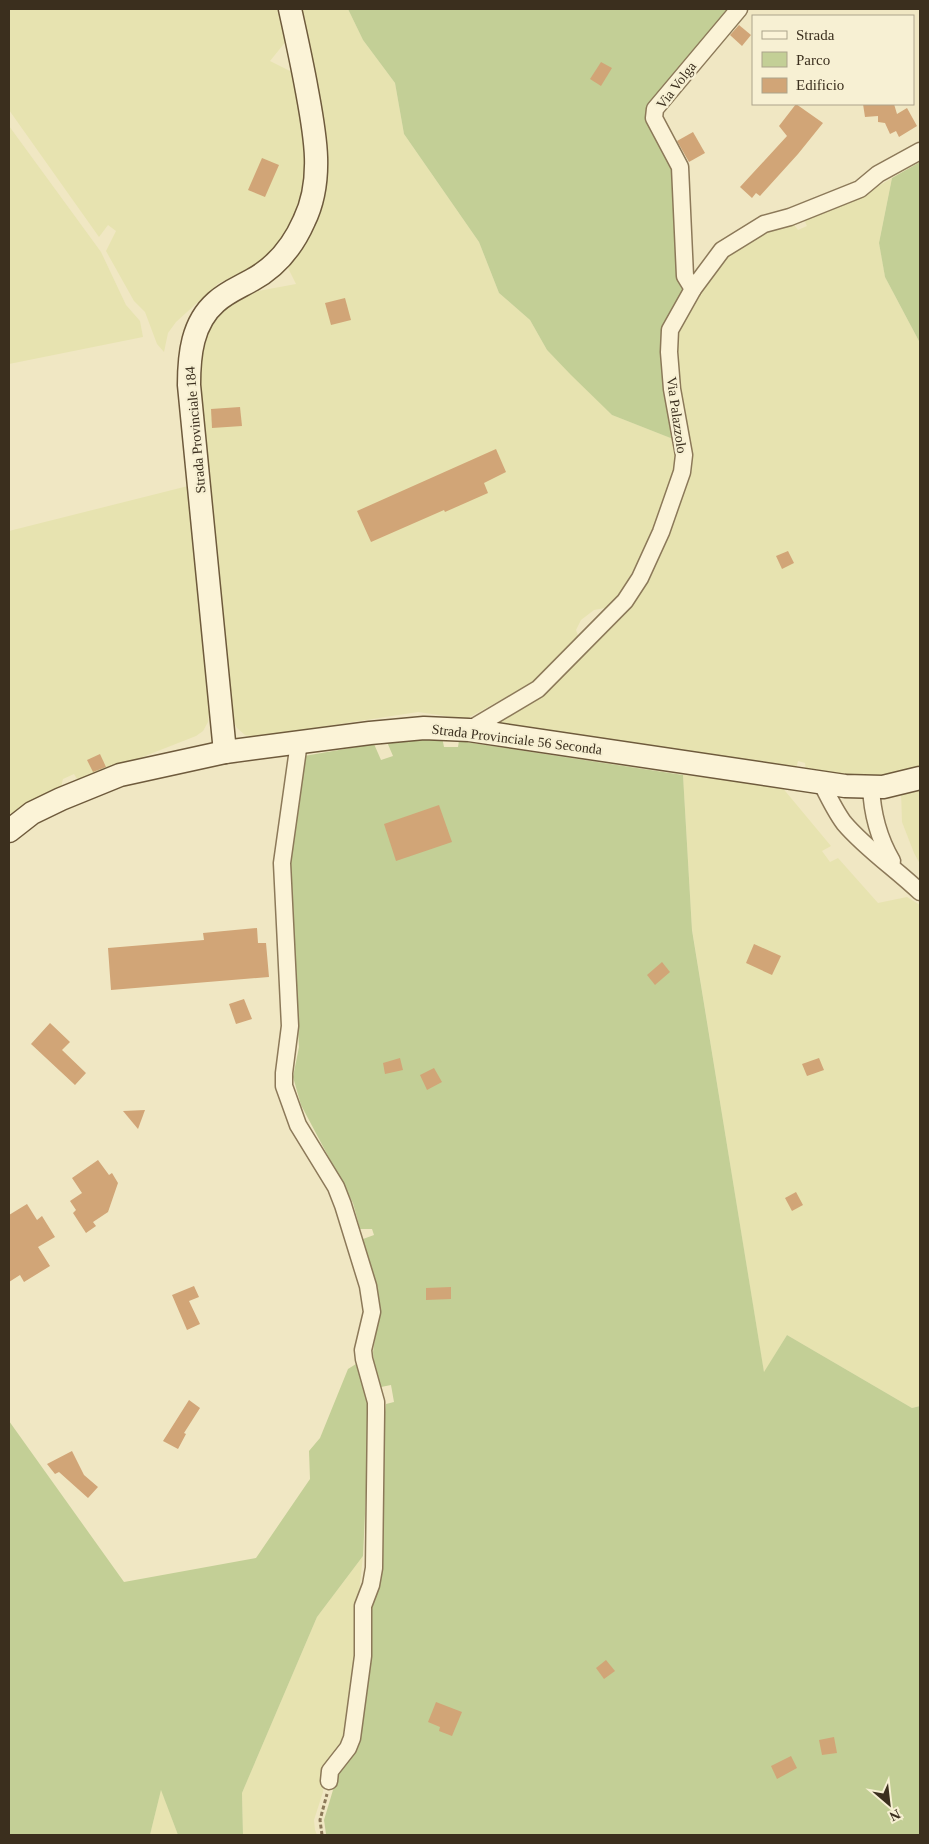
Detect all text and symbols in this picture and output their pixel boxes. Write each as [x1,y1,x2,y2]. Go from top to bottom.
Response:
legend [752,15,914,105]
text: Strada [796,27,835,43]
text: Parco [796,52,830,68]
street label: Via Volga [654,58,700,112]
text: Edificio [796,77,844,93]
street label: Strada Provinciale 184 [182,366,209,494]
street label: Via Palazzolo [664,376,689,454]
street label: Strada Provinciale 56 Seconda [431,722,604,757]
north arrow [864,1779,914,1829]
text: N [887,1806,903,1824]

